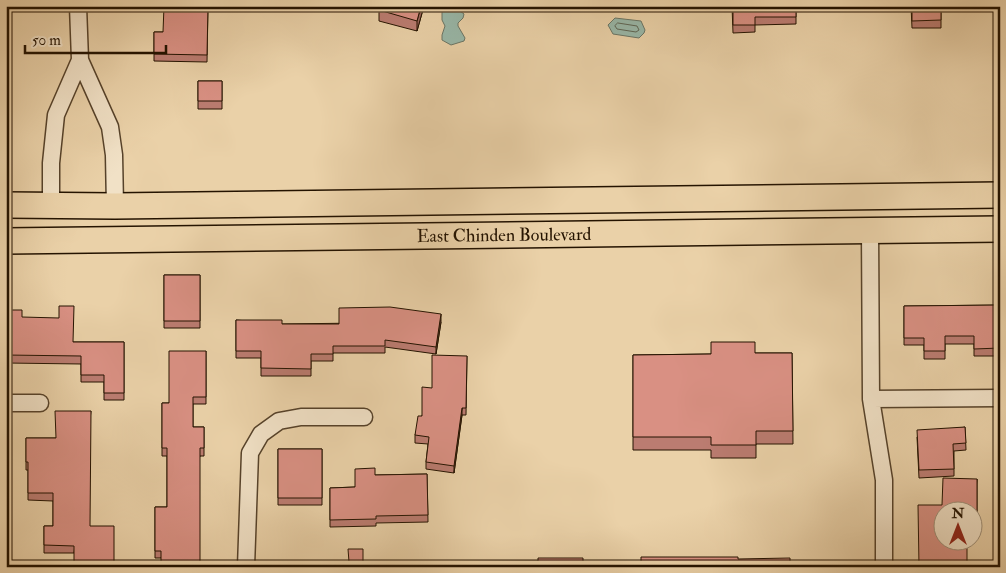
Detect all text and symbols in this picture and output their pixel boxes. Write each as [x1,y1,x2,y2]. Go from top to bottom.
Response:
scale bar [25,22,166,54]
text: 50 m [32,31,61,50]
street label: East Chinden Boulevard [416,222,592,248]
north arrow [934,500,984,550]
text: N [951,505,965,522]

